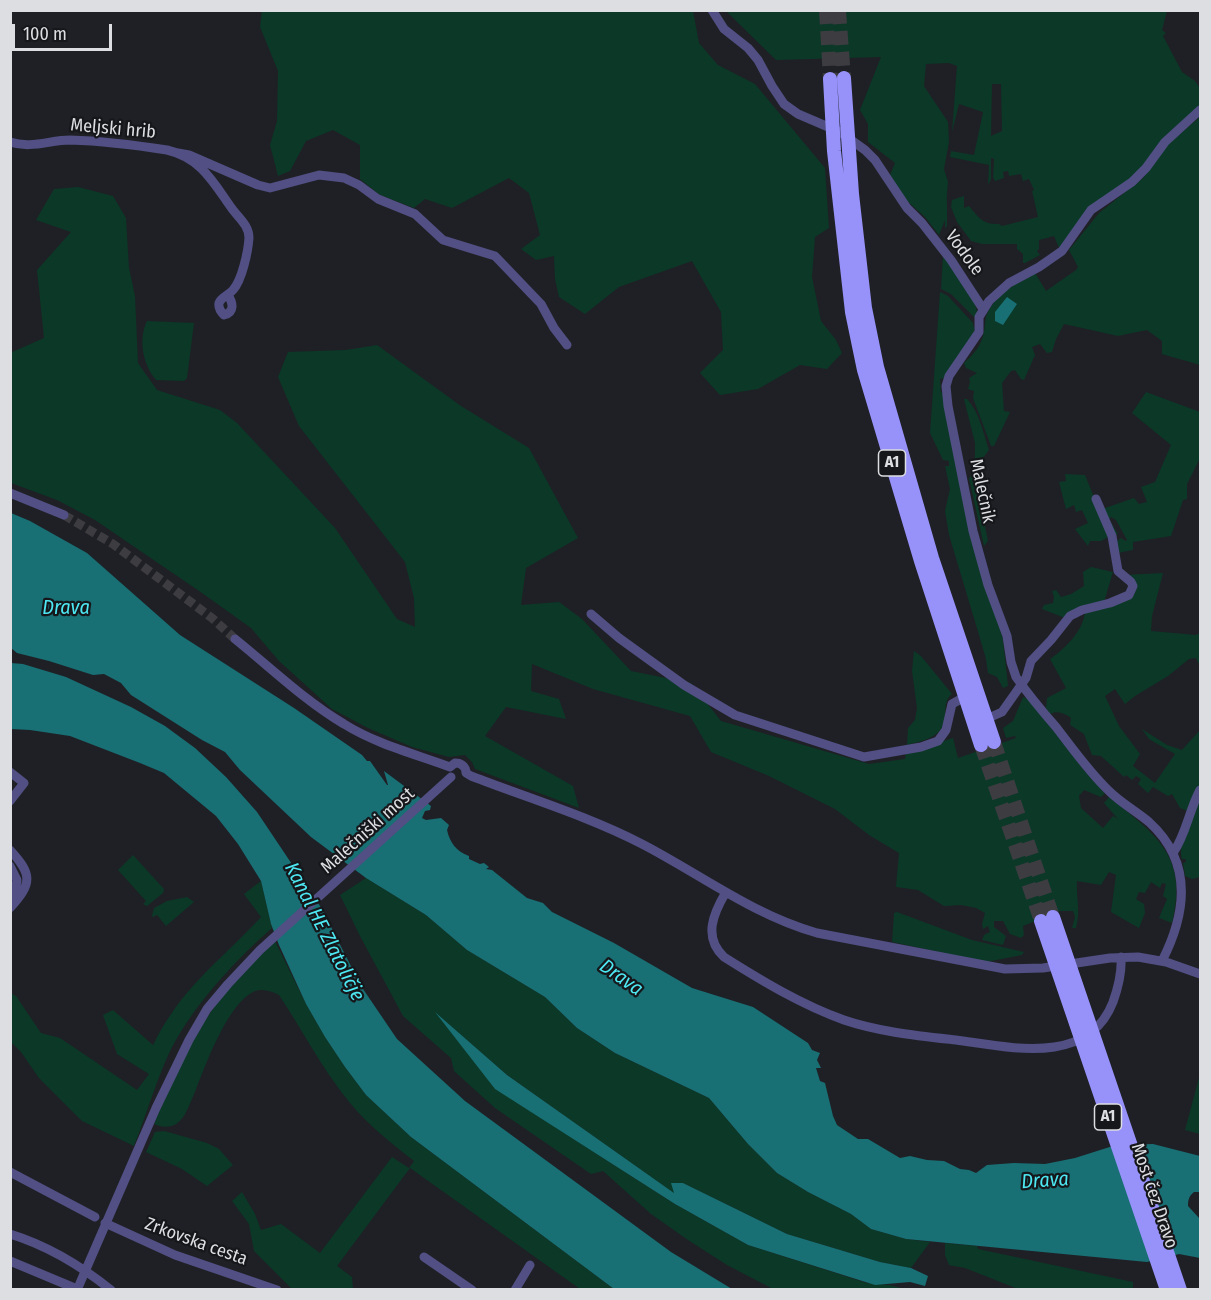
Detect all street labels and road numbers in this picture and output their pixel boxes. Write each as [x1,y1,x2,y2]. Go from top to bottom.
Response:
street label: Meljski hrib [69,115,157,143]
street label: Vodole [940,226,988,280]
road number: A1 [878,450,906,476]
street label: Malečnik [965,457,999,525]
street label: Malečniški most [317,783,419,879]
road number: A1 [1094,1104,1122,1130]
street label: Most čez Dravo [1126,1141,1182,1251]
street label: Zrkovska cesta [142,1213,250,1271]

